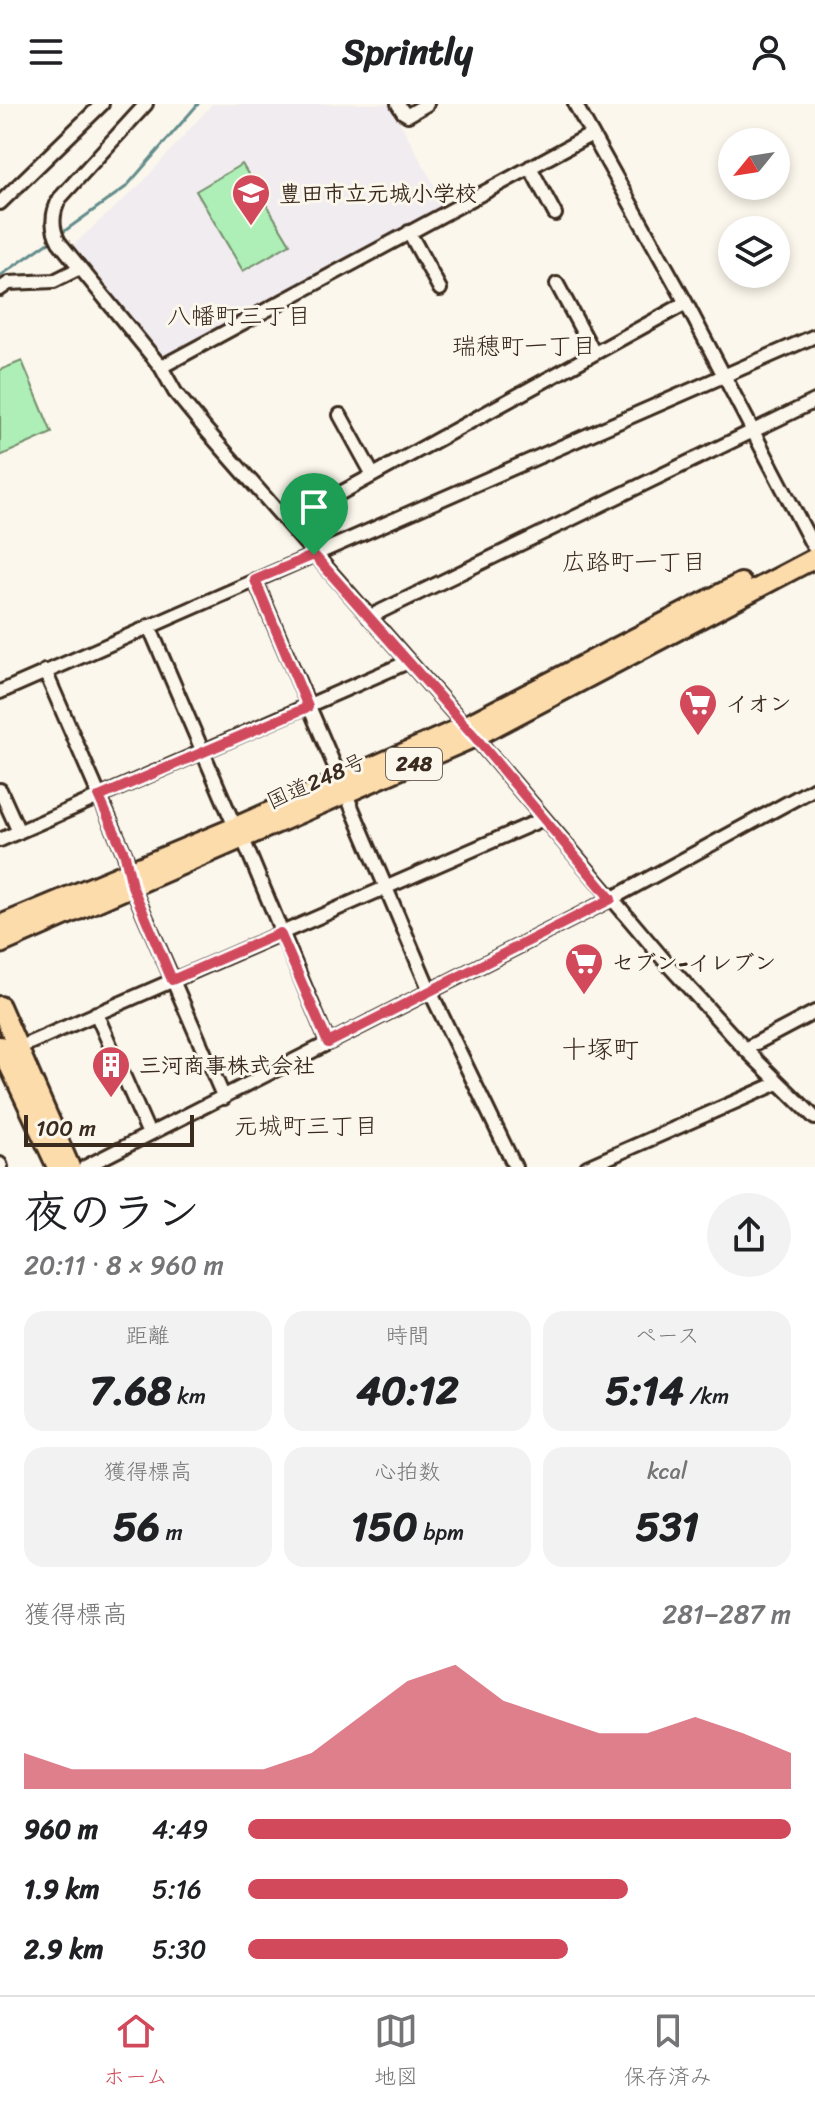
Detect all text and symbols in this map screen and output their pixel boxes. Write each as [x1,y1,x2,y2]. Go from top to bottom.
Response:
text: Sprintly [342,20,473,84]
icon: menu [24,30,68,74]
icon: person [747,30,791,74]
north arrow [718,128,790,200]
map controls [718,128,790,288]
school or university icon: 豊田市立元城小学校 [230,172,272,227]
place label: 豊田市立元城小学校 [279,174,477,213]
button: layers [718,216,790,288]
district label: 八幡町三丁目 [167,295,311,337]
district label: 瑞穂町一丁目 [452,325,596,367]
pin [280,473,348,555]
icon: arrive [292,485,336,529]
district label: 広路町一丁目 [562,541,706,583]
supermarket icon: イオン [677,682,719,737]
place label: イオン [726,684,792,723]
street label: 国道248号 [260,742,372,820]
road number: 248 [386,748,442,780]
supermarket icon: セブン-イレブン [563,941,605,996]
place label: セブン-イレブン [612,943,776,982]
district label: 十塚町 [561,1026,639,1072]
building icon: 三河商事株式会社 [90,1044,132,1099]
place label: 三河商事株式会社 [139,1046,315,1085]
district label: 元城町三丁目 [234,1105,378,1147]
text: 100 m [36,1109,96,1148]
scale bar [24,1111,194,1147]
text: 夜のラン [24,1173,200,1251]
button: share [707,1193,791,1277]
text: 20:11 · 8 × 960 m [24,1242,224,1288]
text: 距離 [126,1316,170,1355]
text: 時間 [385,1316,430,1355]
text: ペース [635,1316,700,1355]
text: 7.68 [90,1355,172,1426]
text: 40:12 [356,1355,459,1426]
text: 5:14 [605,1355,684,1426]
text: km [172,1377,206,1416]
text: /km [684,1377,729,1416]
text: 獲得標高 [104,1452,192,1491]
text: 心拍数 [374,1452,441,1491]
text: kcal [647,1452,687,1491]
text: 56 [113,1491,160,1562]
text: 150 [351,1491,418,1562]
text: 531 [635,1491,699,1562]
text: m [160,1513,183,1552]
text: bpm [418,1513,464,1552]
text: 獲得標高 [24,1591,128,1637]
text: 281–287 m [662,1591,791,1637]
text: 960 m [24,1806,98,1852]
text: 4:49 [152,1806,208,1852]
text: 1.9 km [24,1866,100,1912]
text: 5:16 [152,1866,202,1912]
text: 2.9 km [24,1926,103,1972]
text: 5:30 [152,1926,206,1972]
tab: ホーム [103,2009,168,2096]
tab: 地図 [374,2009,418,2096]
tab: 保存済み [624,2009,712,2096]

